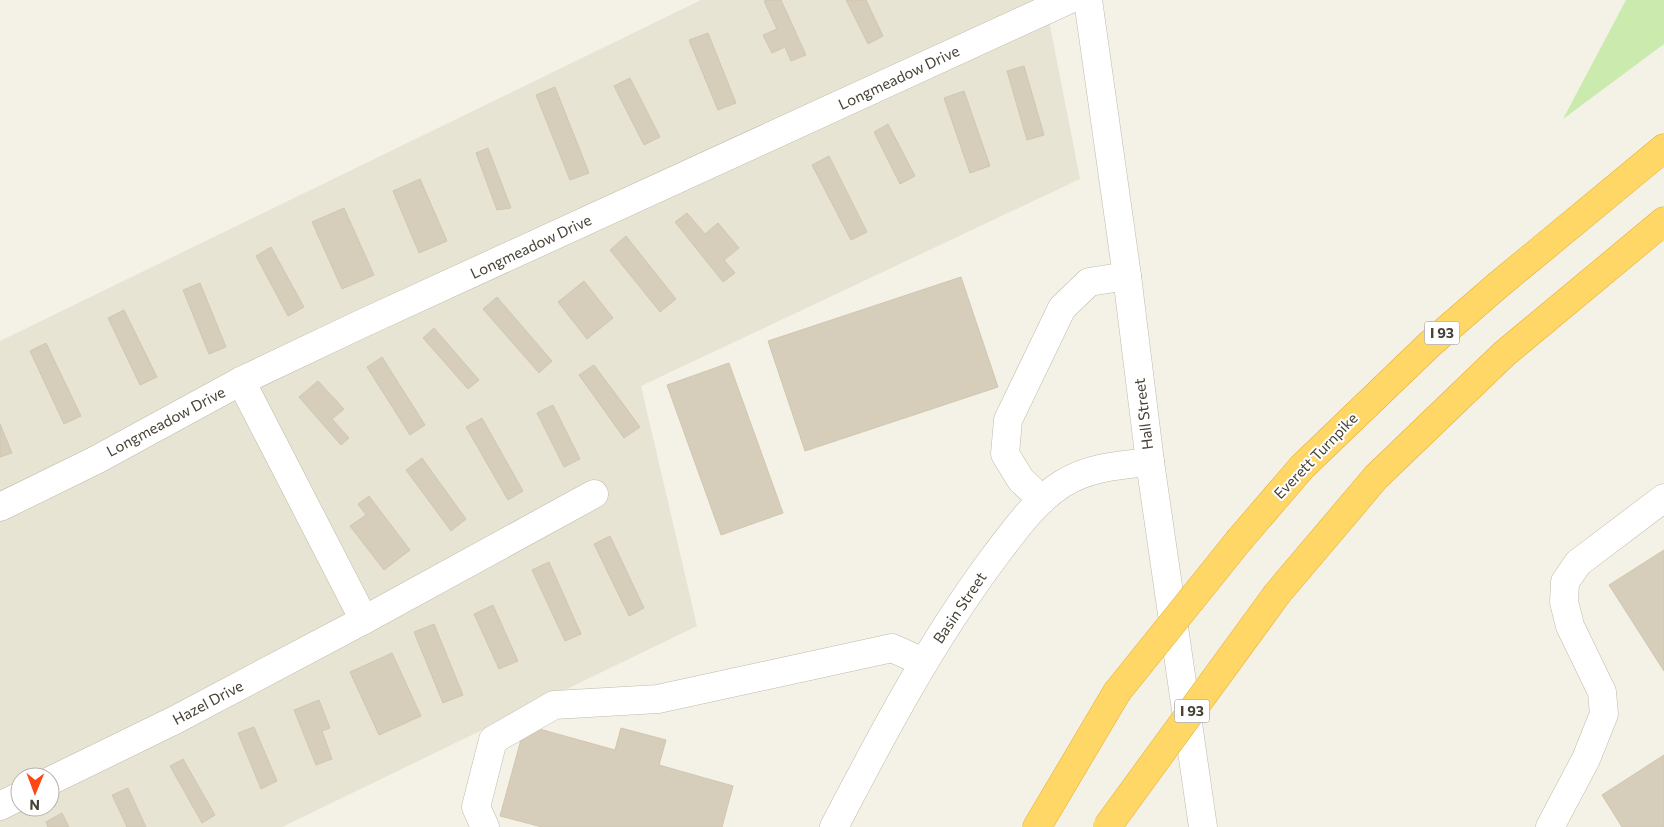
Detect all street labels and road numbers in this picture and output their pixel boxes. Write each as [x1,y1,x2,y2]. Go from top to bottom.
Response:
street label: Longmeadow Drive [835,41,962,113]
street label: Longmeadow Drive [467,210,594,282]
road number: I 93 [1424,322,1460,344]
street label: Hall Street [1130,377,1156,451]
street label: Longmeadow Drive [103,382,228,460]
street label: Everett Turnpike [1270,409,1361,502]
street label: Basin Street [929,568,990,646]
street label: Hazel Drive [169,676,246,728]
road number: I 93 [1174,699,1210,722]

